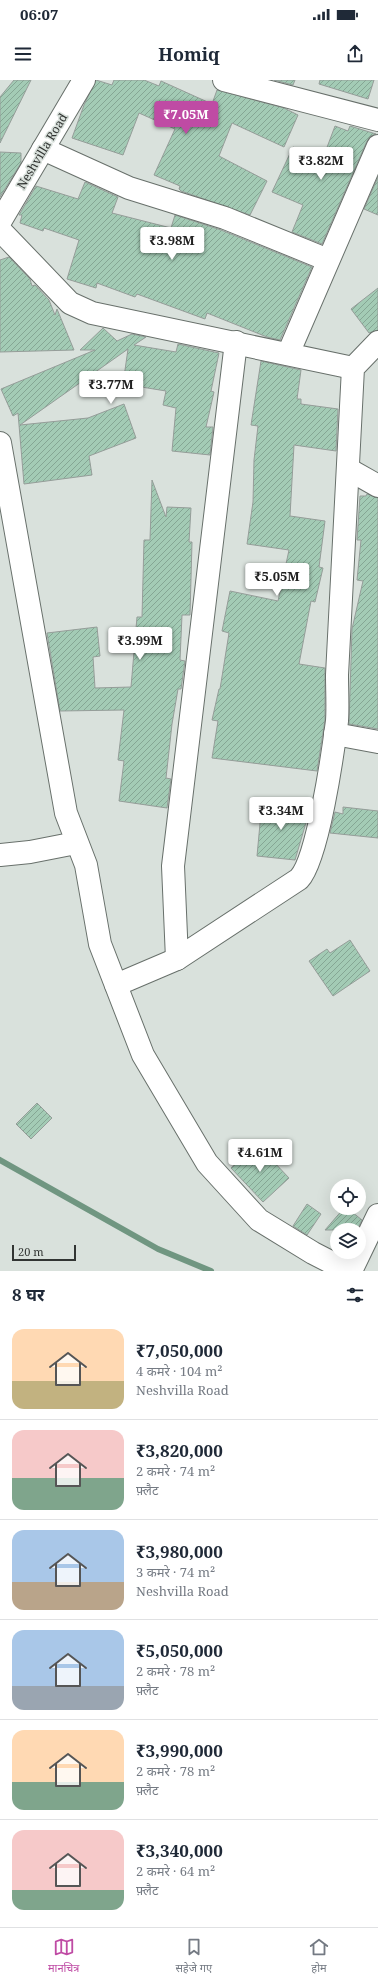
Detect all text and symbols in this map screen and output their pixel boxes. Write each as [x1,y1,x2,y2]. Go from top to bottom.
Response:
text: 06:07 [20,4,58,24]
text: Homiq [158,42,220,66]
icon: menu [12,43,34,65]
icon: share [344,43,366,65]
pin: ₹7.05M [153,101,219,135]
text: ₹7.05M [163,105,209,123]
street label: Neshvilla Road [13,109,72,192]
pin: ₹3.82M [288,147,354,181]
text: ₹3.82M [298,151,344,169]
pin: ₹3.98M [139,227,205,261]
text: ₹3.98M [149,231,195,249]
pin: ₹3.77M [78,371,144,405]
text: ₹3.77M [88,375,134,393]
pin: ₹5.05M [244,563,310,597]
text: ₹5.05M [254,567,300,585]
pin: ₹3.99M [107,627,173,661]
text: ₹3.99M [117,631,163,649]
pin: ₹3.34M [248,797,314,831]
text: ₹3.34M [258,801,304,819]
pin: ₹4.61M [227,1139,293,1173]
text: ₹4.61M [237,1143,283,1161]
map controls [330,1179,366,1259]
button: locate [330,1179,366,1215]
button: layers [330,1223,366,1259]
scale bar [12,1243,76,1262]
text: 20 m [18,1244,44,1259]
text: 8 घर [12,1283,45,1306]
icon: filters [344,1284,366,1306]
text: ₹7,050,000 [136,1339,223,1362]
icon: home [44,1345,92,1393]
text: 4 कमरे · 104 m² [136,1362,222,1380]
text: Neshvilla Road [136,1381,229,1399]
text: ₹3,820,000 [136,1439,223,1462]
icon: home [44,1446,92,1494]
text: 2 कमरे · 74 m² [136,1462,215,1480]
text: फ़्लैट [136,1481,159,1499]
text: ₹3,980,000 [136,1540,223,1563]
icon: home [44,1546,92,1594]
text: 3 कमरे · 74 m² [136,1563,215,1581]
text: Neshvilla Road [136,1582,229,1600]
text: ₹5,050,000 [136,1639,223,1662]
icon: home [44,1646,92,1694]
text: 2 कमरे · 78 m² [136,1662,215,1680]
text: फ़्लैट [136,1681,159,1699]
text: ₹3,990,000 [136,1739,223,1762]
icon: home [44,1746,92,1794]
text: 2 कमरे · 78 m² [136,1762,215,1780]
text: फ़्लैट [136,1781,159,1799]
text: ₹3,340,000 [136,1839,223,1862]
icon: home [44,1846,92,1894]
text: 2 कमरे · 64 m² [136,1862,215,1880]
text: फ़्लैट [136,1881,159,1899]
tab: मानचित्र [48,1936,79,1976]
tab: सहेजे गए [175,1936,212,1976]
tab: होम [308,1936,330,1976]

